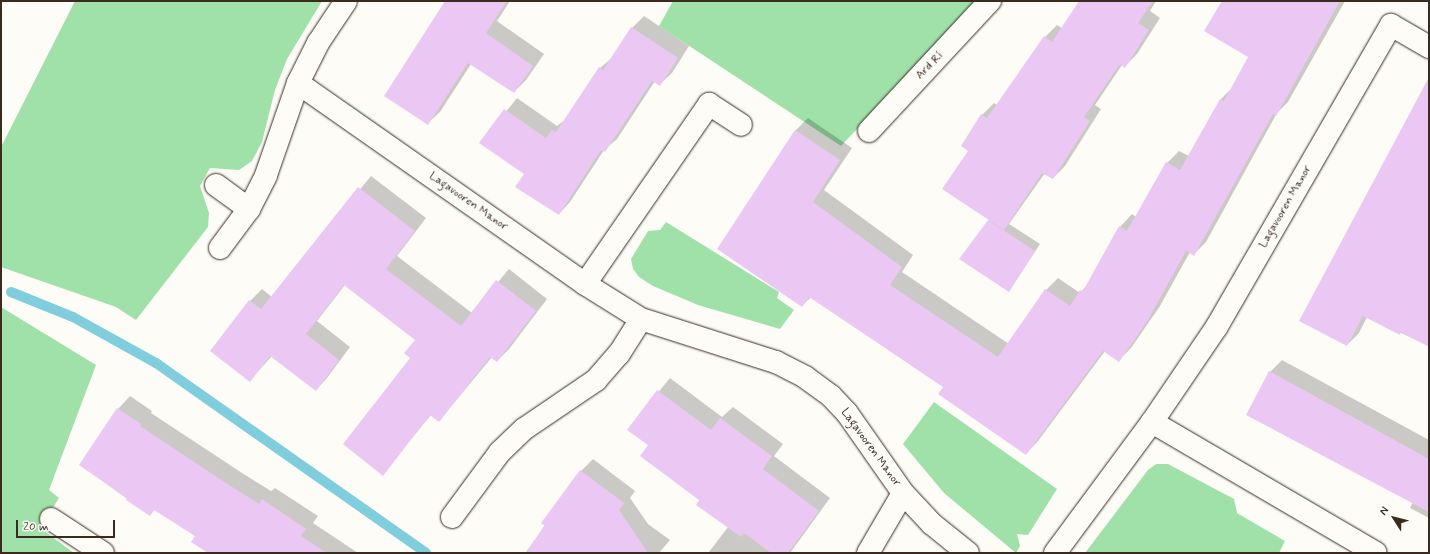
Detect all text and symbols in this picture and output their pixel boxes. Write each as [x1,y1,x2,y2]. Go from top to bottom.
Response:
street label: Ard Rí [914,49,946,83]
street label: Lagavooren Manor [1256,163,1316,251]
street label: Lagavooren Manor [426,169,510,235]
street label: Lagavooren Manor [837,406,903,490]
north arrow [1374,498,1414,538]
text: N [1376,504,1392,518]
scale bar [18,512,117,538]
text: 20 m [23,519,49,535]

